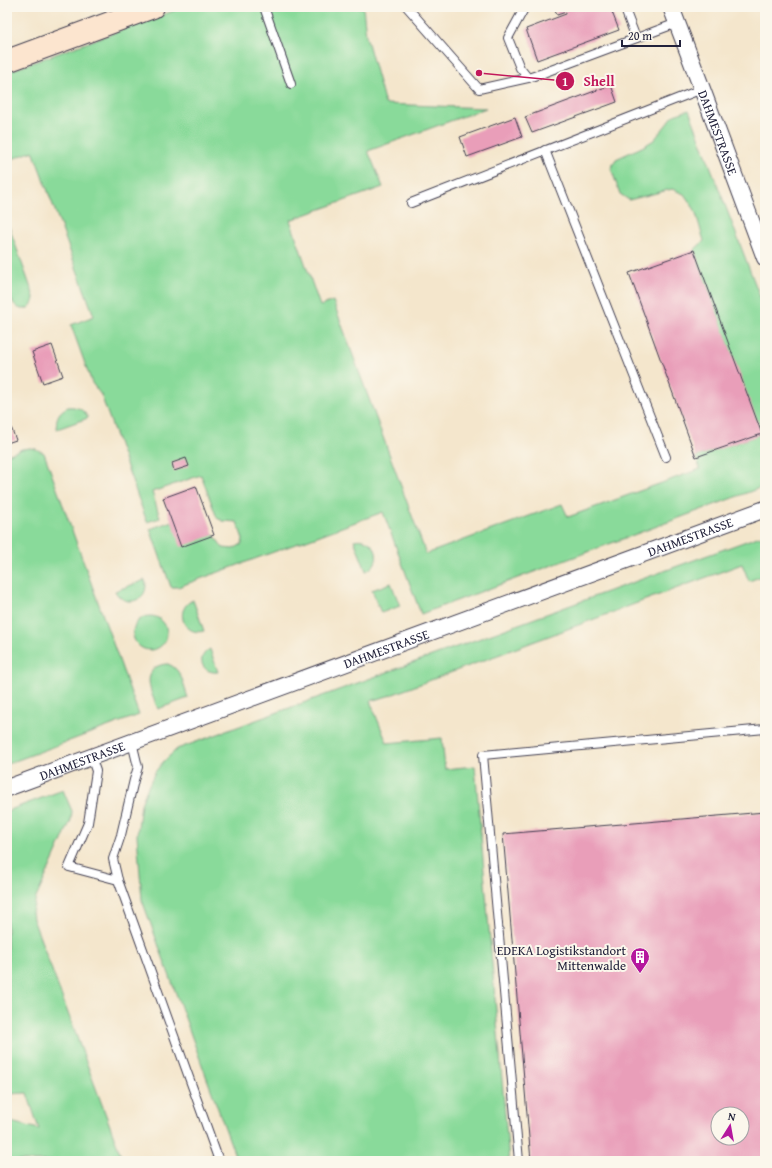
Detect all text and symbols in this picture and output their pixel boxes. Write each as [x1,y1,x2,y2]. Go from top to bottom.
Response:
scale bar [622,22,680,48]
text: 20 m [628,27,652,44]
callout: Shell [555,68,622,94]
text: Shell [583,71,615,91]
text: 1 [562,73,568,90]
street label: DAHMESTRASSE [694,87,743,178]
street label: DAHMESTRASSE [645,512,736,561]
street label: DAHMESTRASSE [341,624,432,673]
street label: DAHMESTRASSE [37,736,128,785]
place label: EDEKA Logistikstandort Mittenwalde [497,941,626,975]
building icon: EDEKA Logistikstandort Mittenwalde [629,946,651,974]
north arrow [710,1106,750,1146]
text: N [727,1108,738,1125]

